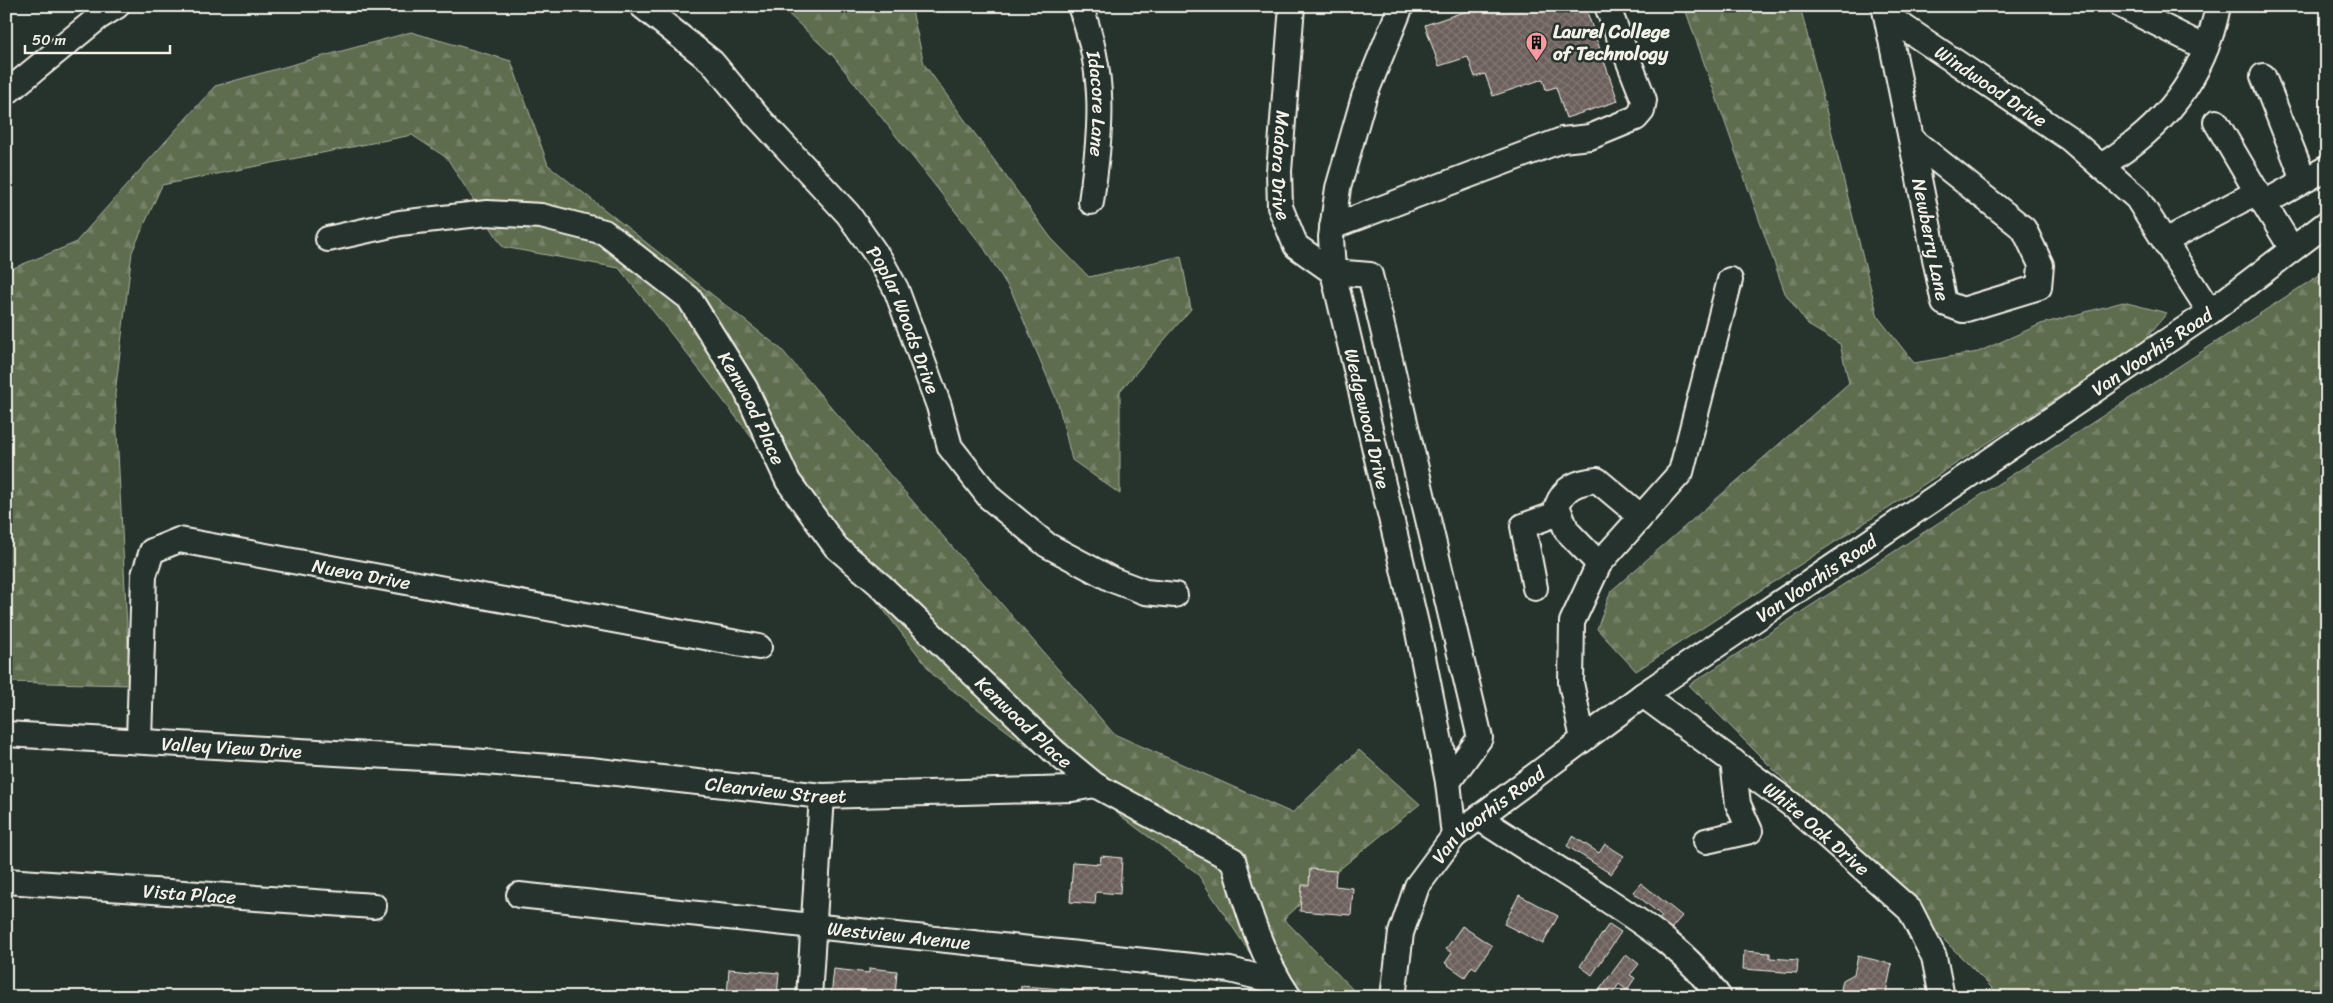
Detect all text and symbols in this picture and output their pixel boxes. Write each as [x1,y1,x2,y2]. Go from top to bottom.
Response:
place label: Laurel College of Technology [1553,15,1671,70]
scale bar [25,22,170,54]
text: 50 m [32,27,67,53]
building icon: Laurel College of Technology [1525,30,1549,61]
street label: Windwood Drive [1928,36,2055,136]
street label: Idacore Lane [1077,47,1116,159]
street label: Madora Drive [1262,109,1300,226]
street label: Newberry Lane [1903,175,1960,304]
street label: Poplar Woods Drive [858,238,950,398]
street label: Van Voorhis Road [2084,298,2220,405]
street label: Kenwood Place [709,344,795,471]
street label: Wedgewood Drive [1335,345,1400,492]
street label: Van Voorhis Road [1748,524,1885,631]
street label: Nueva Drive [309,548,414,599]
street label: Kenwood Place [967,667,1080,777]
street label: Valley View Drive [161,726,303,767]
street label: Van Voorhis Road [1422,756,1553,871]
street label: Clearview Street [703,767,847,813]
street label: White Oak Drive [1756,772,1878,884]
street label: Vista Place [142,874,238,913]
street label: Westview Avenue [826,911,972,959]

